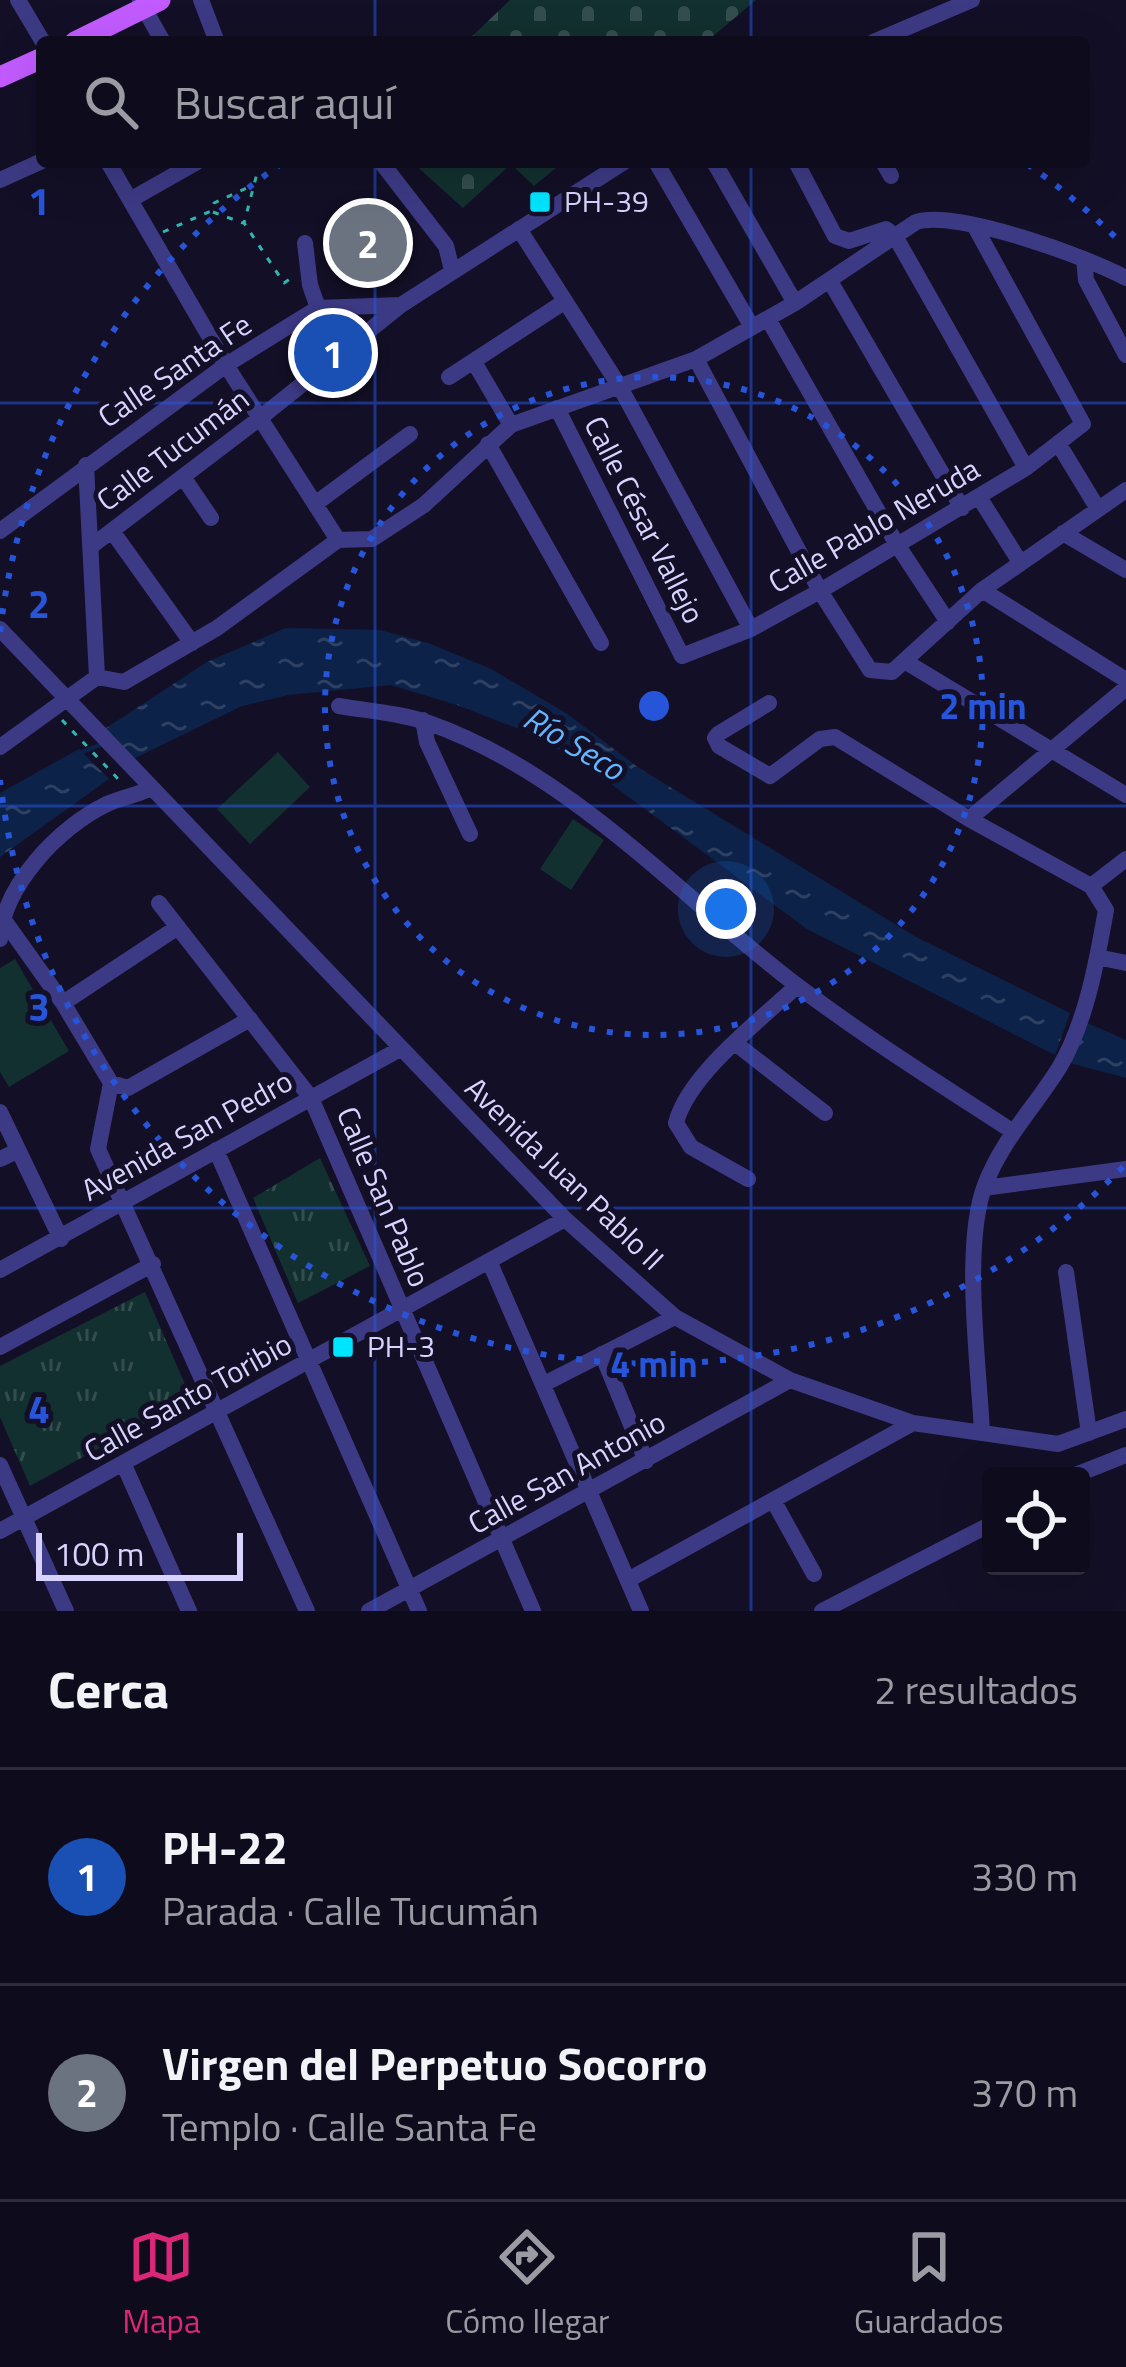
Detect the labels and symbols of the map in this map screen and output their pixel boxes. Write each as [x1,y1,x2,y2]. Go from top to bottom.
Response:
text: 1 [28,171,50,230]
place label: PH-39 [564,178,649,224]
marker: PH-39 [527,189,553,215]
pin: 2 [329,198,407,288]
street label: Calle Santa Fe [88,302,261,439]
pin: 1 [294,308,372,398]
street label: Calle Tucumán [86,376,259,522]
street label: Calle César Vallejo [573,408,717,631]
street label: Calle Pablo Neruda [759,446,988,604]
text: 2 [28,574,50,633]
text: 2 min [939,678,1027,733]
centre of rings [633,685,675,727]
water label: Río Seco [514,693,636,794]
your location [696,879,756,939]
text: 3 [28,977,50,1036]
street label: Avenida San Pedro [72,1058,301,1212]
street label: Avenida Juan Pablo II [455,1066,675,1281]
street label: Calle San Pablo [325,1099,443,1294]
street label: Calle Santo Toribio [75,1321,300,1473]
place label: PH-3 [367,1323,435,1369]
marker: PH-3 [330,1334,356,1360]
text: 4 min [610,1336,698,1391]
text: 4 [28,1379,50,1438]
street label: Calle San Antonio [459,1399,674,1546]
scale bar [36,1527,243,1580]

